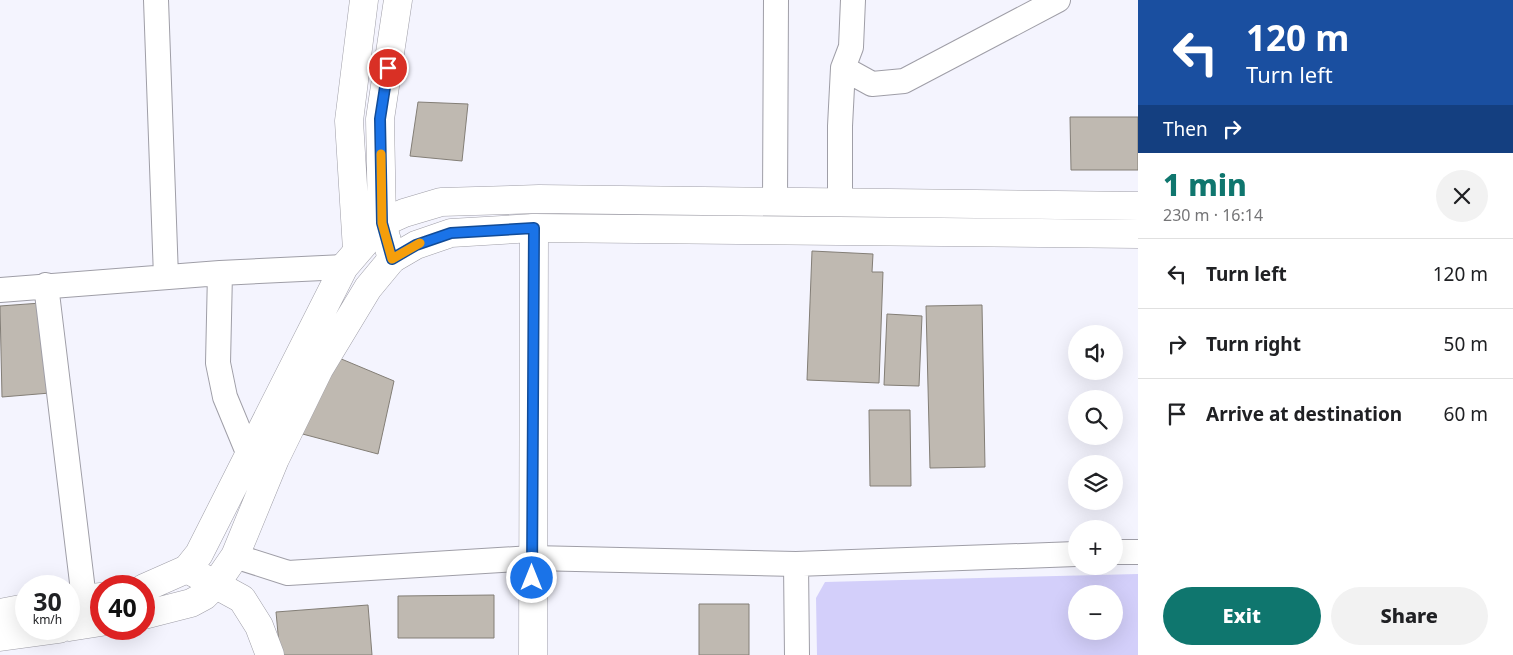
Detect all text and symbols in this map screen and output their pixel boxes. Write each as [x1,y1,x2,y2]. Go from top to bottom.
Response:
text: 120 m [1246,14,1349,61]
icon: left [1163,20,1228,85]
pin [367,47,409,89]
icon: arrive [374,54,402,82]
text: Turn left [1246,59,1333,89]
icon: right [1218,115,1246,143]
text: Then [1163,116,1208,142]
text: 1 min [1163,164,1247,205]
button: close [1436,170,1488,222]
text: 230 m · 16:14 [1163,204,1263,226]
icon: left [1163,260,1191,288]
text: Turn left [1206,261,1287,287]
text: 120 m [1433,261,1488,287]
map controls [1068,325,1123,640]
button: sound [1068,325,1123,380]
icon: right [1163,330,1191,358]
text: Turn right [1206,331,1301,357]
text: 50 m [1444,331,1488,357]
button: search [1068,390,1123,445]
icon: arrive [1163,400,1191,428]
text: Arrive at destination [1206,401,1402,427]
text: 60 m [1444,401,1488,427]
button: layers [1068,455,1123,510]
button: + [1068,520,1123,575]
position arrow [505,551,557,603]
speed limit sign: 40 [90,575,155,640]
text: 30 [33,584,62,618]
button: − [1068,585,1123,640]
button: Exit [1163,587,1321,645]
button: Share [1331,587,1488,645]
text: km/h [33,611,62,628]

